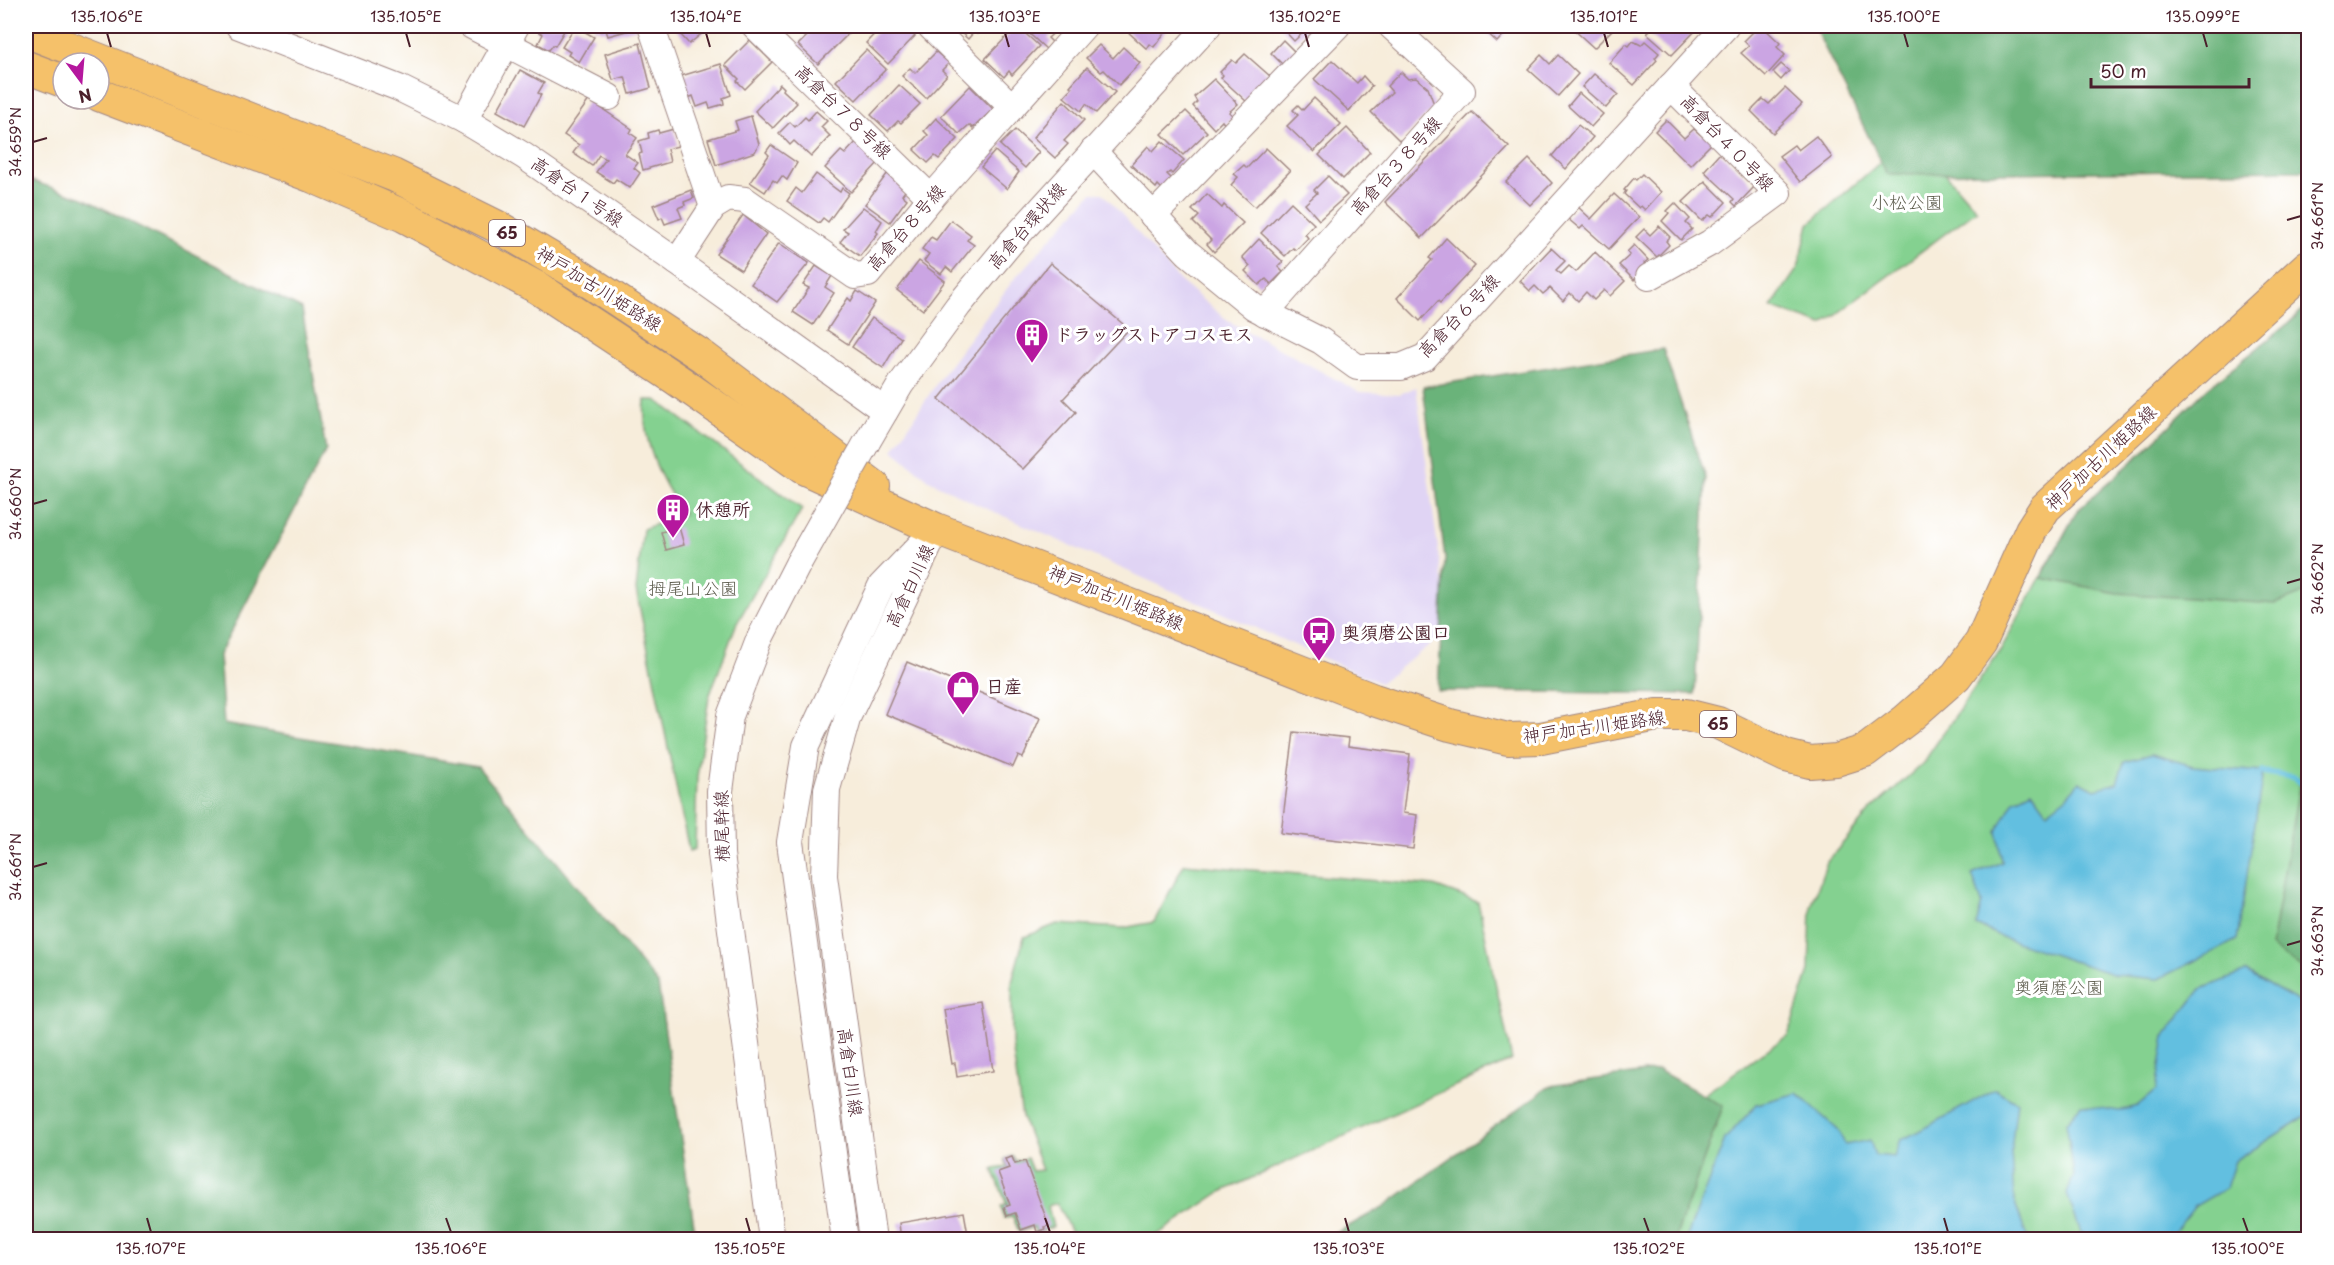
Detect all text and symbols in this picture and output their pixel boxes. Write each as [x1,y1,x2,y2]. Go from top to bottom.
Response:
text: 135.106°E [71,4,143,27]
text: 135.105°E [370,4,442,27]
text: 135.104°E [670,4,742,27]
text: 135.103°E [969,4,1041,27]
text: 135.102°E [1269,4,1341,27]
text: 135.101°E [1570,4,1638,27]
text: 135.100°E [1867,4,1941,27]
text: 135.099°E [2166,4,2240,27]
north arrow [51,51,111,111]
scale bar [2091,51,2248,89]
street label: 高倉台７８号線 [789,57,899,164]
text: 50 m [2100,57,2147,84]
text: N [76,83,95,110]
street label: 高倉台４０号線 [1675,87,1782,197]
text: 34.659°N [3,107,26,177]
street label: 高倉台３８号線 [1343,109,1447,221]
street label: 高倉台１号線 [526,149,630,233]
street label: 高倉台環状線 [980,175,1071,275]
street label: 高倉台８号線 [859,177,950,277]
text: 34.661°N [2305,182,2328,250]
park label: 小松公園 [1871,188,1943,215]
road number: 65 [489,220,525,246]
street label: 神戸加古川姫路線 [532,238,668,337]
street label: 高倉台６号線 [1411,267,1505,363]
building icon: ドラッグストアコスモス [1014,317,1050,364]
place label: ドラッグストアコスモス [1055,320,1253,347]
street label: 神戸加古川姫路線 [2038,398,2162,516]
text: 34.660°N [3,468,26,540]
building icon: 休憩所 [655,492,691,539]
place label: 休憩所 [696,495,750,522]
street label: 高倉白川線 [877,539,940,632]
text: 34.662°N [2305,543,2328,615]
street label: 神戸加古川姫路線 [1045,557,1188,636]
park label: 拇尾山公園 [648,574,738,601]
bus stop icon: 奥須磨公園口 [1301,615,1337,662]
place label: 奥須磨公園口 [1342,618,1450,645]
shop icon: 日産 [945,669,981,716]
place label: 日産 [986,672,1022,699]
street label: 神戸加古川姫路線 [1521,702,1667,749]
road number: 65 [1700,711,1736,737]
street label: 横尾幹線 [706,790,735,862]
text: 34.661°N [3,833,26,901]
text: 34.663°N [2305,905,2328,977]
park label: 奥須磨公園 [2014,973,2104,1000]
street label: 高倉白川線 [832,1025,871,1118]
text: 135.107°E [116,1236,186,1259]
text: 135.106°E [415,1236,487,1259]
text: 135.105°E [714,1236,786,1259]
text: 135.104°E [1014,1236,1086,1259]
text: 135.103°E [1313,1236,1385,1259]
text: 135.102°E [1613,1236,1685,1259]
text: 135.101°E [1914,1236,1982,1259]
text: 135.100°E [2211,1236,2285,1259]

